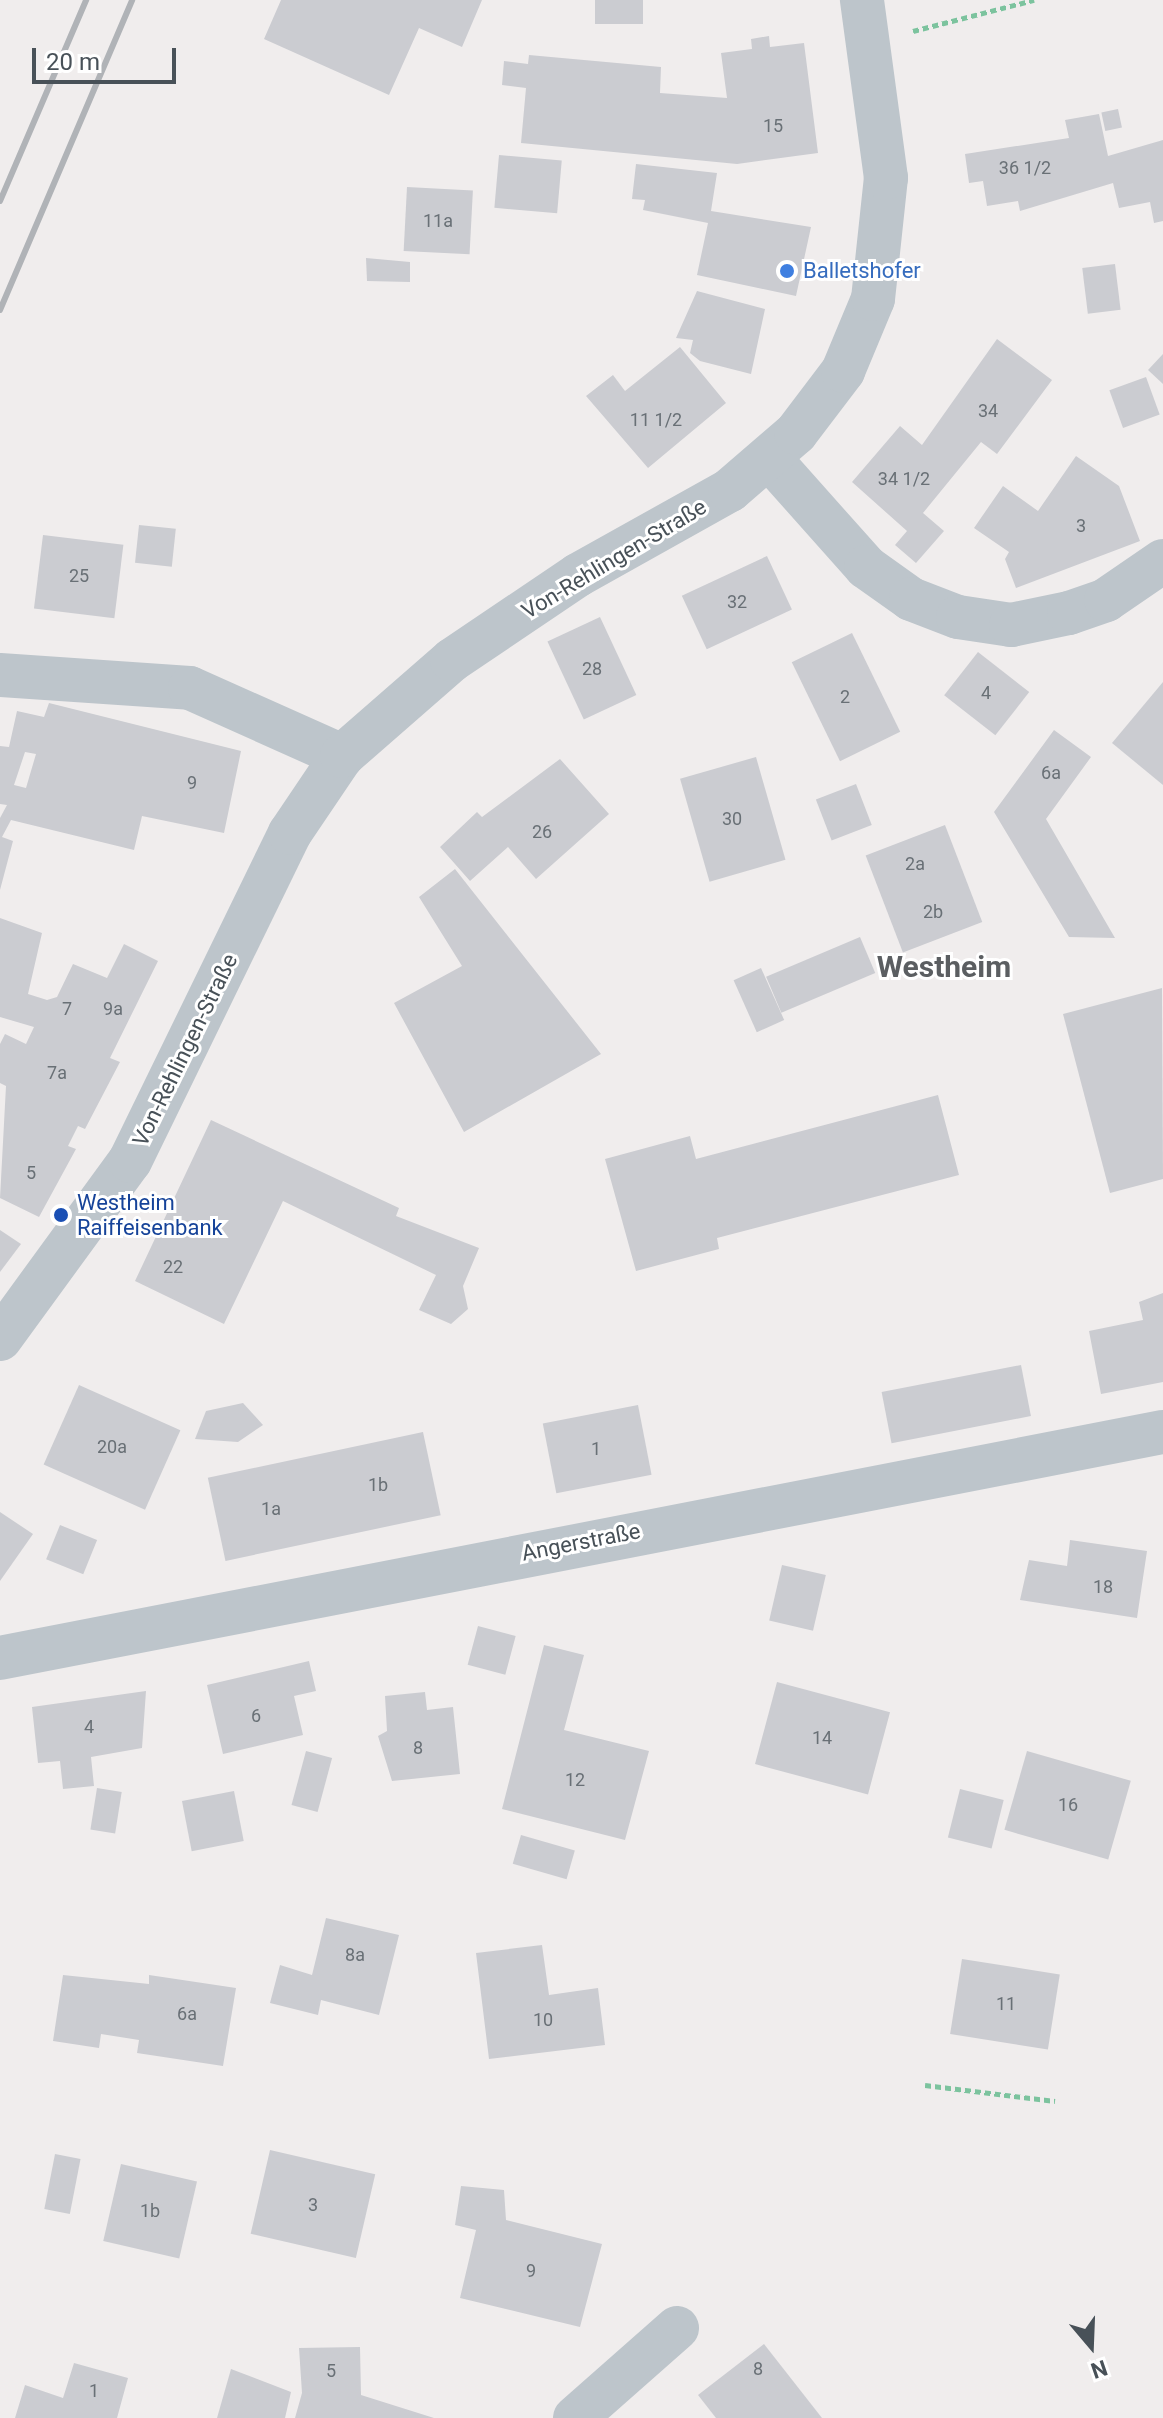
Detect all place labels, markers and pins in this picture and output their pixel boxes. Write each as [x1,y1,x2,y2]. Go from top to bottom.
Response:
place label: Balletshofer [803,258,921,284]
marker: Balletshofer [778,262,796,280]
place label: Westheim Raiffeisenbank [77,1189,223,1240]
marker: Westheim Raiffeisenbank [52,1206,70,1224]

